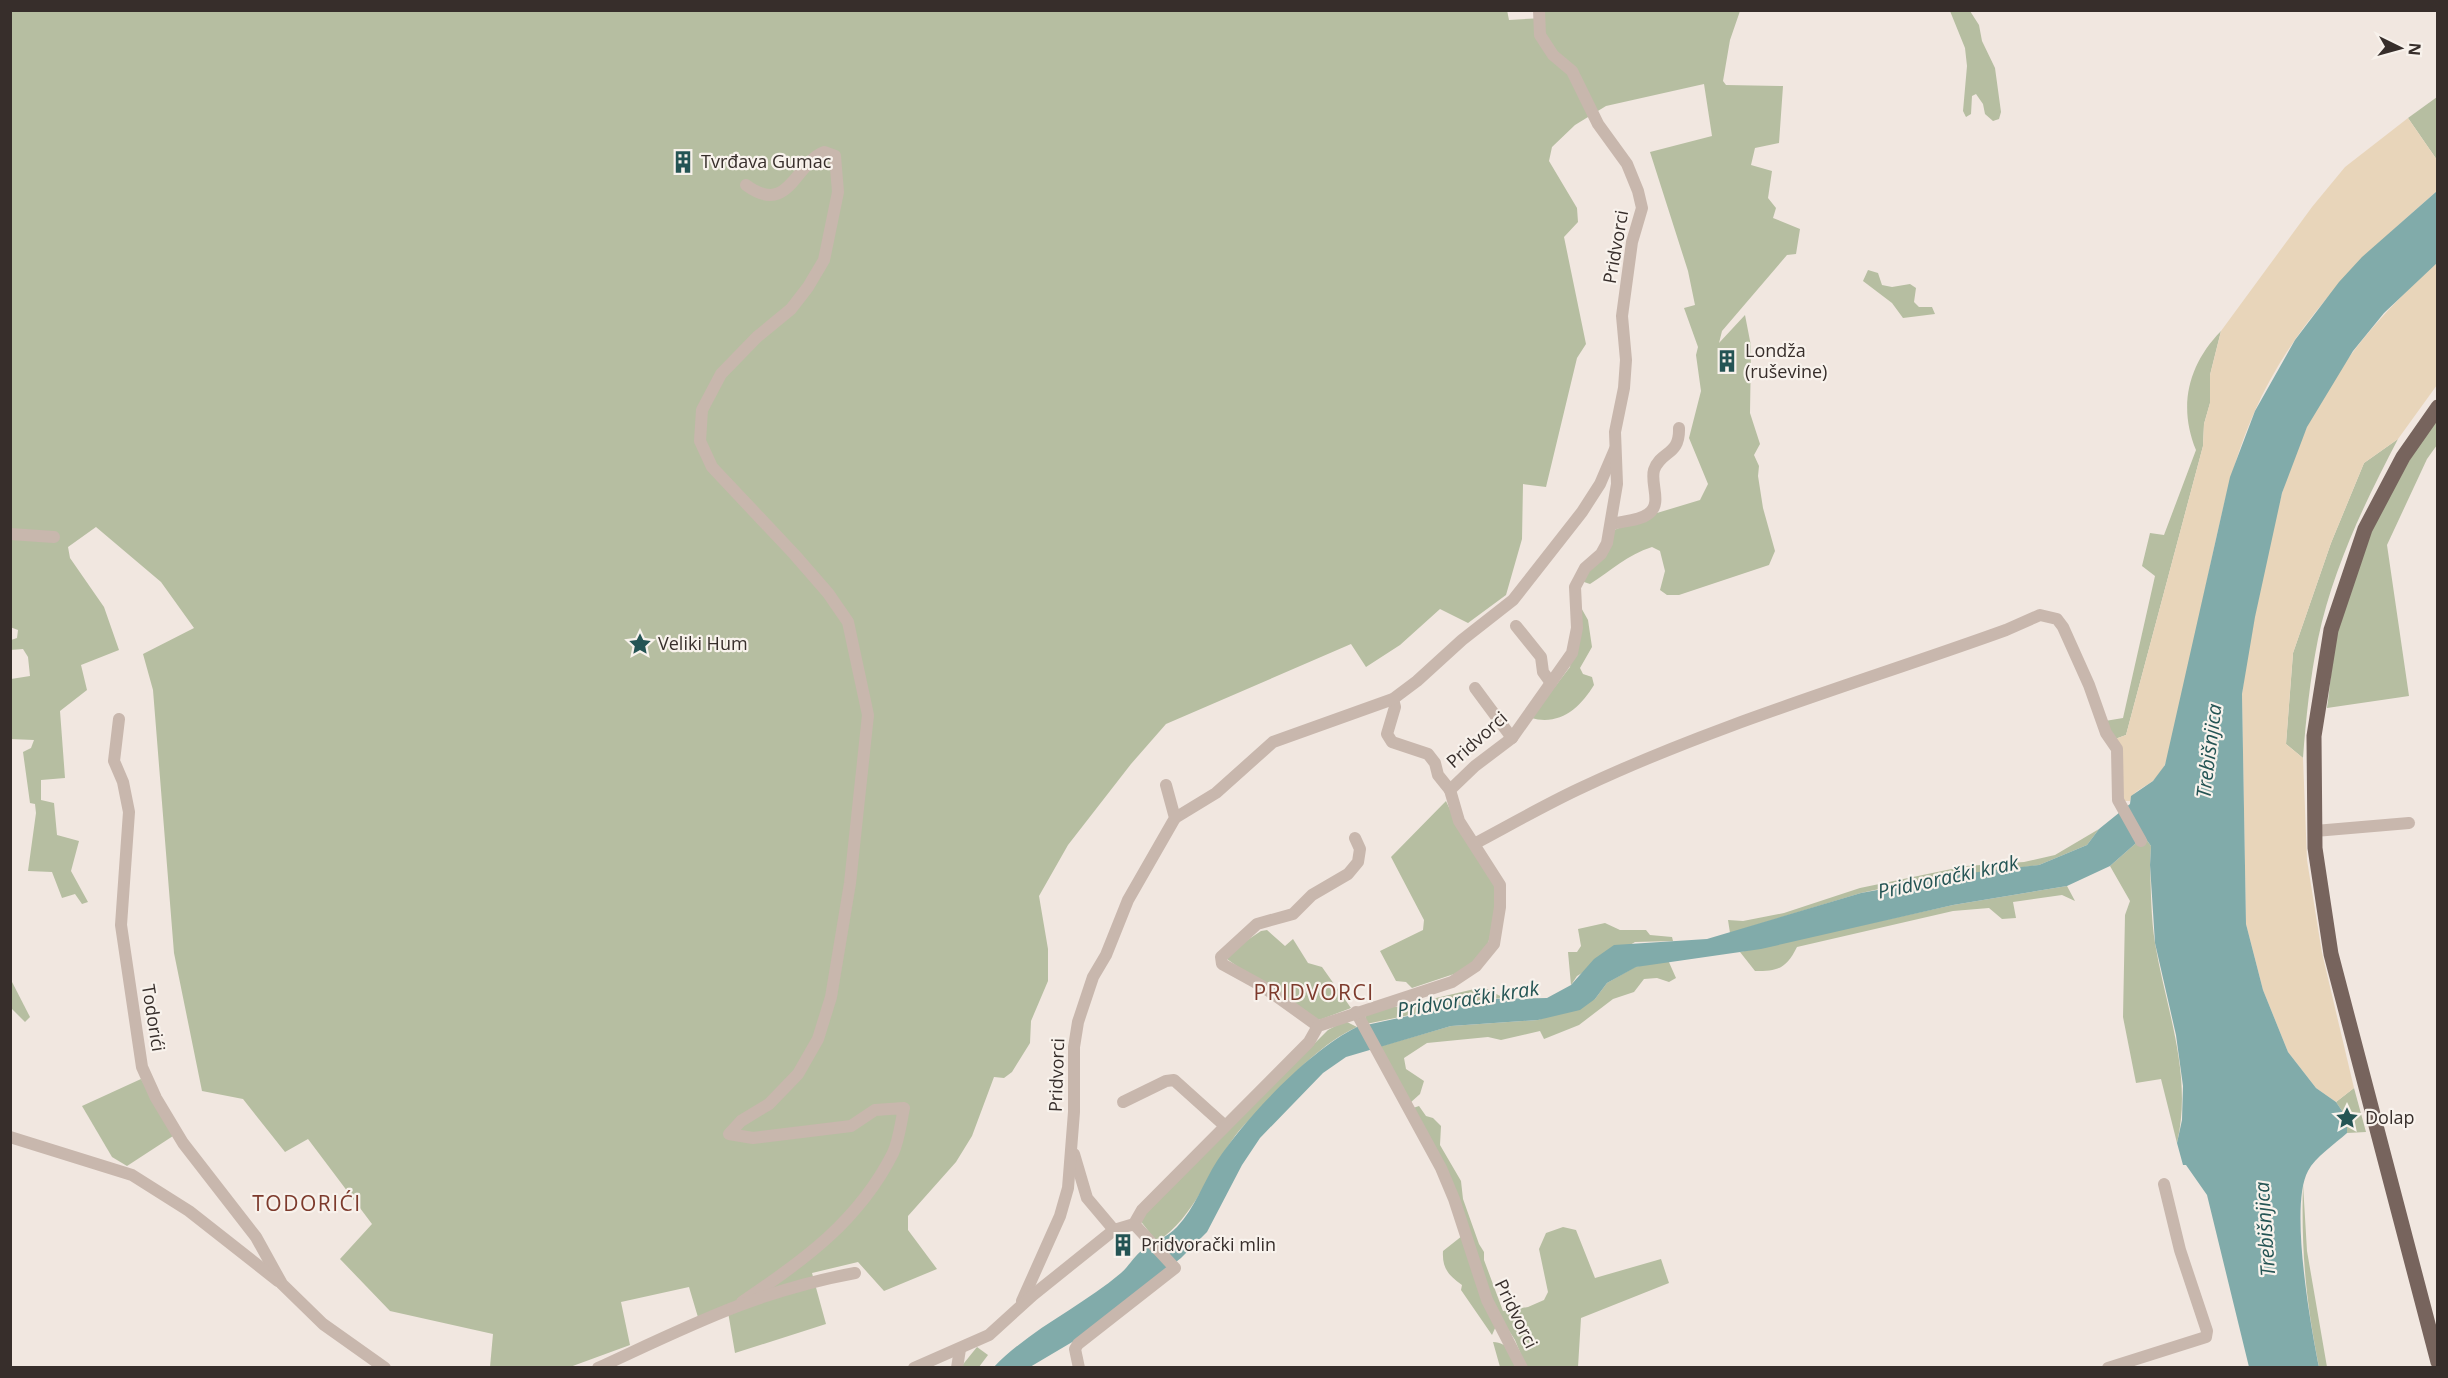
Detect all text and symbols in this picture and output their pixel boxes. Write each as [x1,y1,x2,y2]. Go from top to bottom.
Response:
north arrow [2370,18,2430,78]
text: N [2403,42,2426,57]
building icon: Tvrđava Gumac [670,149,696,175]
place label: Tvrđava Gumac [701,149,832,173]
street label: Pridvorci [1597,208,1633,285]
place label: Londža (ruševine) [1745,338,1827,383]
building icon: Londža (ruševine) [1714,348,1740,374]
place icon: Veliki Hum [627,631,653,657]
place label: Veliki Hum [658,631,748,655]
water label: Trebišnjica [2189,702,2228,800]
street label: Pridvorci [1441,706,1512,773]
water label: Pridvorački krak [1875,848,2022,905]
water label: Pridvorački krak [1395,974,1542,1023]
district label: PRIDVORCI [1253,978,1375,1006]
street label: Todorići [137,983,171,1053]
street label: Pridvorci [1043,1038,1069,1112]
place icon: Dolap [2334,1105,2360,1131]
place label: Dolap [2365,1105,2414,1129]
water label: Trebišnjica [2248,1181,2281,1277]
district label: TODORIĆI [252,1189,362,1217]
building icon: Pridvorački mlin [1110,1232,1136,1258]
place label: Pridvorački mlin [1141,1232,1276,1256]
street label: Pridvorci [1490,1275,1544,1352]

